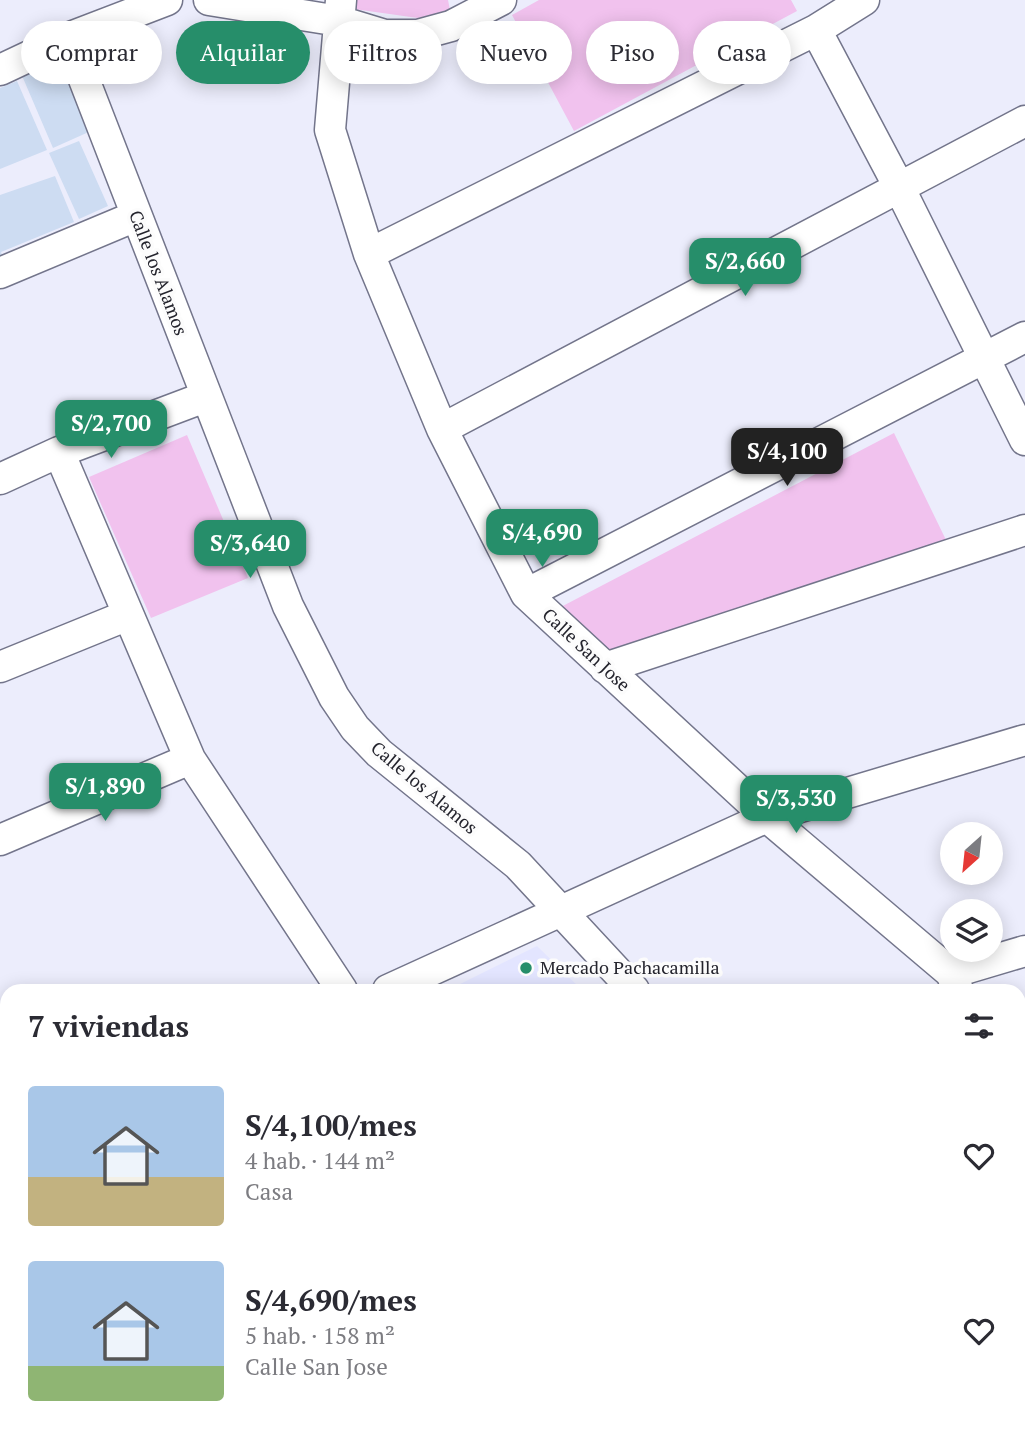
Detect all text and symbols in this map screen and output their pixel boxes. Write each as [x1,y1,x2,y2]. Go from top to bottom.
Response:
chip: Comprar [21,21,162,84]
chip: Alquilar [176,21,310,84]
chip: Filtros [324,21,442,84]
chip: Nuevo [456,21,572,84]
chip: Piso [586,21,679,84]
chip: Casa [693,21,791,84]
street label: Calle los Alamos [124,207,194,339]
pin: S/2,660 [680,238,810,298]
text: S/2,660 [705,245,785,276]
pin: S/2,700 [46,400,176,460]
text: S/2,700 [71,407,151,438]
pin: S/4,100 [722,428,852,488]
text: S/4,100 [747,435,827,466]
pin: S/4,690 [477,510,607,569]
text: S/4,690 [502,516,582,547]
pin: S/3,640 [185,520,315,580]
text: S/3,640 [210,527,290,558]
street label: Calle San Jose [538,602,636,696]
street label: Calle los Alamos [366,736,483,839]
pin: S/1,890 [40,764,170,823]
text: S/1,890 [65,770,145,801]
pin: S/3,530 [731,776,861,835]
text: S/3,530 [756,782,836,813]
north arrow [940,822,1003,886]
map controls [940,822,1003,962]
button: layers [940,899,1003,962]
place label: Mercado Pachacamilla [540,955,720,979]
marker: Mercado Pachacamilla [518,960,534,976]
text: 7 viviendas [28,1006,189,1046]
icon: filters [960,1007,998,1045]
text: S/4,100/mes [245,1105,417,1145]
icon: home [84,1114,168,1198]
icon: heart [960,1137,998,1175]
text: 4 hab. · 144 m² [245,1145,395,1176]
text: Casa [245,1176,293,1207]
text: S/4,690/mes [245,1280,417,1320]
icon: home [84,1289,168,1373]
icon: heart [960,1312,998,1350]
text: 5 hab. · 158 m² [245,1320,395,1351]
text: Calle San Jose [245,1351,388,1382]

